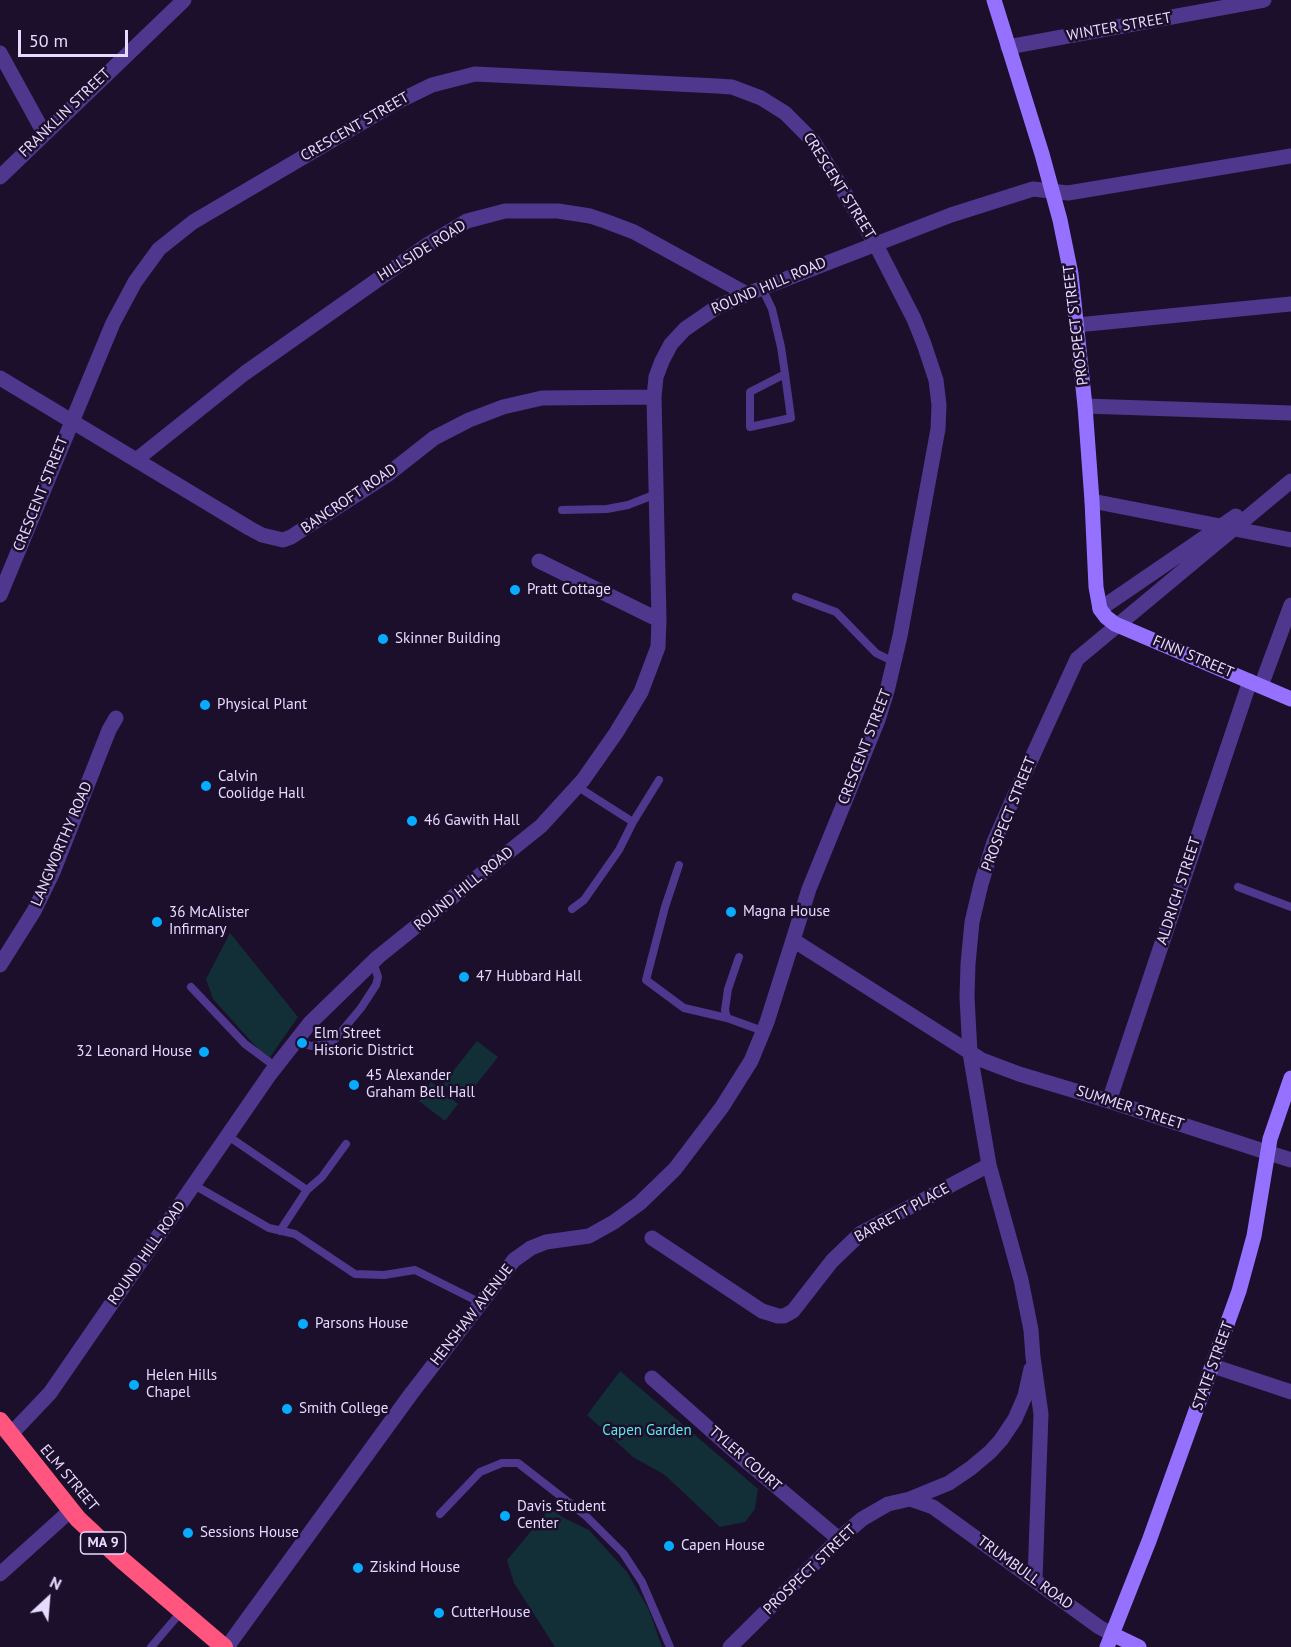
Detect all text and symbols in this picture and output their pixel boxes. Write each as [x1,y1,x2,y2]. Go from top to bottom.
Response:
street label: WINTER STREET [1065,9,1173,45]
scale bar [21,18,130,56]
text: 50 m [29,29,68,52]
street label: FRANKLIN STREET [16,65,114,161]
street label: CRESCENT STREET [298,89,412,165]
street label: CRESCENT STREET [799,129,879,243]
street label: HILLSIDE ROAD [374,217,470,285]
street label: ROUND HILL ROAD [709,254,829,318]
street label: PROSPECT STREET [1060,264,1092,386]
street label: CRESCENT STREET [10,434,72,554]
street label: BANCROFT ROAD [298,460,400,538]
place label: Pratt Cottage [527,581,611,599]
marker: Pratt Cottage [508,583,522,597]
place label: Skinner Building [395,630,501,648]
marker: Skinner Building [376,632,390,646]
street label: FINN STREET [1150,632,1236,682]
street label: CRESCENT STREET [835,687,895,807]
place label: Physical Plant [217,696,307,714]
marker: Physical Plant [198,698,212,712]
street label: PROSPECT STREET [978,754,1040,874]
place label: Calvin Coolidge Hall [218,768,305,803]
street label: LANGWORTHY ROAD [28,779,96,909]
marker: Calvin Coolidge Hall [199,779,213,793]
place label: 46 Gawith Hall [424,812,520,830]
marker: 46 Gawith Hall [405,814,419,828]
street label: ALDRICH STREET [1153,835,1205,947]
street label: ROUND HILL ROAD [411,843,517,935]
place label: Magna House [743,903,830,921]
place label: 36 McAlister Infirmary [169,904,249,939]
marker: Magna House [724,905,738,919]
marker: 36 McAlister Infirmary [150,915,164,929]
place label: 47 Hubbard Hall [476,968,582,986]
marker: 47 Hubbard Hall [457,970,471,984]
place label: Elm Street Historic District [314,1025,413,1060]
marker: Elm Street Historic District [295,1036,309,1050]
place label: 32 Leonard House [76,1043,192,1061]
marker: 32 Leonard House [197,1045,211,1059]
place label: 45 Alexander Graham Bell Hall [366,1067,475,1102]
marker: 45 Alexander Graham Bell Hall [347,1078,361,1092]
street label: SUMMER STREET [1074,1082,1186,1134]
street label: BARRETT PLACE [851,1180,953,1246]
street label: ROUND HILL ROAD [104,1197,190,1309]
street label: HENSHAW AVENUE [427,1261,517,1369]
place label: Parsons House [315,1315,408,1333]
marker: Parsons House [296,1317,310,1331]
street label: STATE STREET [1189,1319,1237,1413]
place label: Helen Hills Chapel [146,1367,217,1402]
marker: Helen Hills Chapel [127,1378,141,1392]
place label: Smith College [299,1400,388,1418]
marker: Smith College [280,1402,294,1416]
park label: Capen Garden [602,1422,692,1440]
street label: TYLER COURT [705,1423,785,1495]
street label: ELM STREET [36,1441,102,1515]
place label: Davis Student Center [517,1498,606,1533]
marker: Davis Student Center [498,1509,512,1523]
street label: PROSPECT STREET [760,1521,860,1619]
place label: Sessions House [200,1524,299,1542]
marker: Sessions House [181,1526,195,1540]
road number: MA 9 [80,1532,126,1554]
street label: TRUMBULL ROAD [974,1532,1076,1614]
place label: Capen House [681,1537,765,1555]
marker: Capen House [662,1539,676,1553]
place label: Ziskind House [370,1559,460,1577]
marker: Ziskind House [351,1561,365,1575]
north arrow [18,1569,78,1629]
text: N [47,1572,65,1594]
place label: CutterHouse [451,1604,530,1622]
marker: CutterHouse [432,1606,446,1620]

